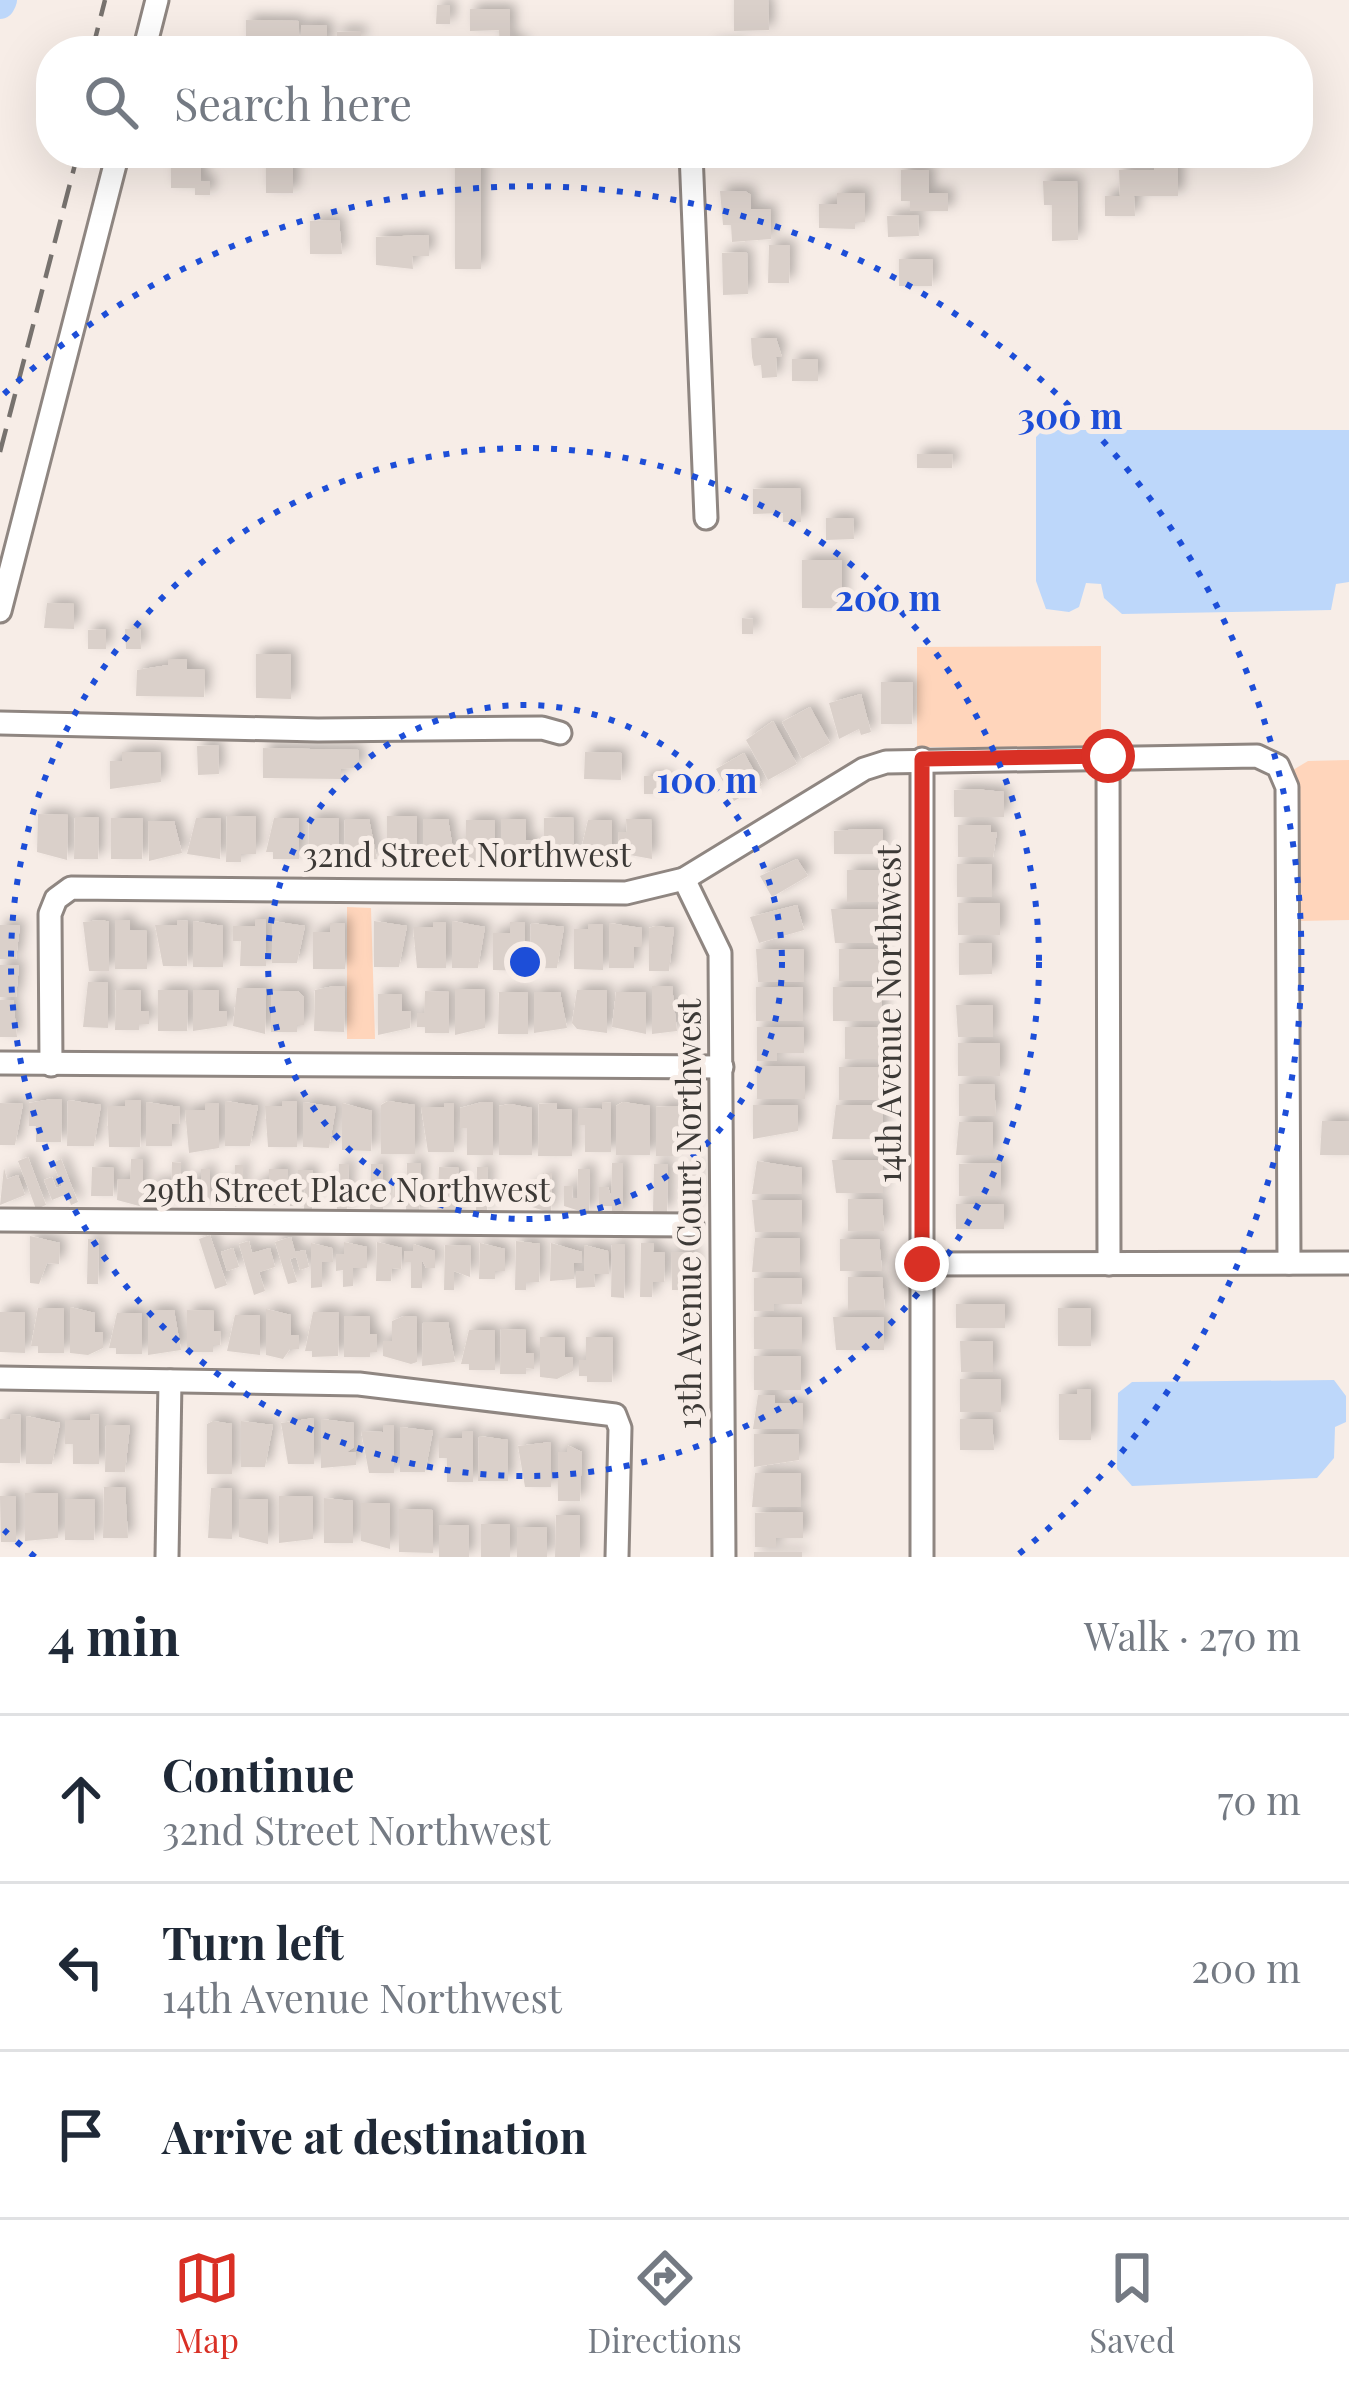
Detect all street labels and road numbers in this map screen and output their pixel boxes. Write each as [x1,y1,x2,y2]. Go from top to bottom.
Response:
street label: 32nd Street Northwest [303,831,633,875]
street label: 14th Avenue Northwest [865,844,909,1183]
street label: 13th Avenue Court Northwest [665,998,709,1429]
street label: 29th Street Place Northwest [142,1166,552,1210]

